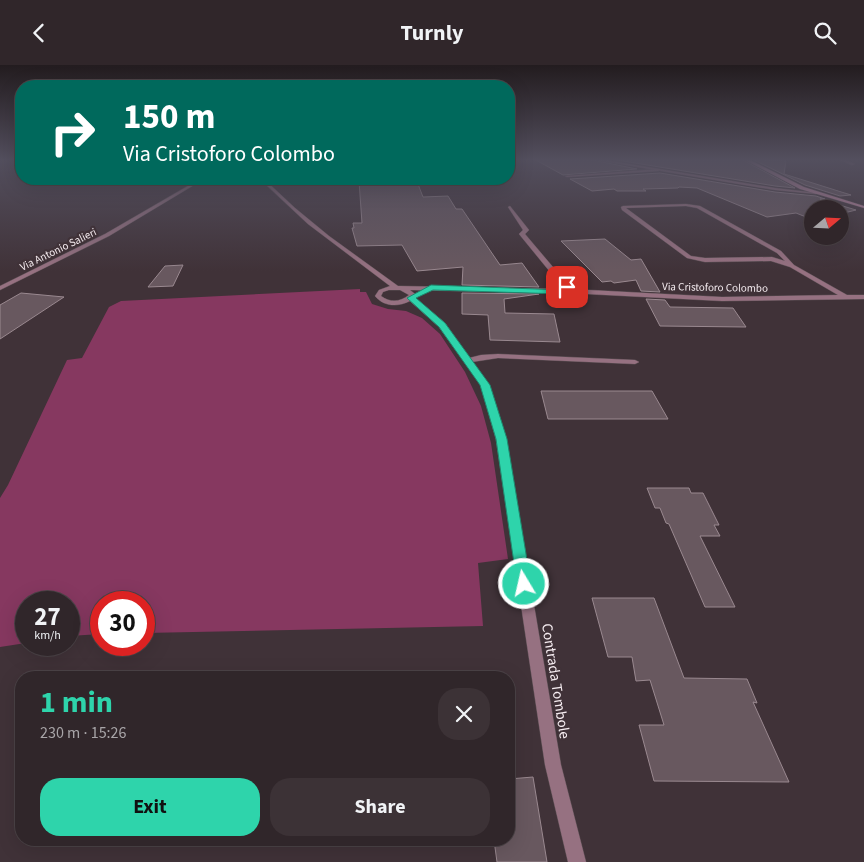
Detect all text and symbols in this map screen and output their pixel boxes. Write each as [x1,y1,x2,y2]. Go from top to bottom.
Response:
text: Turnly [401,17,463,49]
icon: back [25,19,53,47]
icon: search [811,19,839,47]
text: 150 m [123,92,215,142]
icon: right [40,100,105,165]
text: Via Cristoforo Colombo [123,138,335,170]
north arrow [804,200,849,245]
map controls [804,200,849,245]
street label: Via Antonio Salieri [17,224,99,274]
pin [546,266,588,308]
icon: arrive [553,273,581,301]
street label: Via Cristoforo Colombo [662,279,768,296]
position arrow [497,557,549,609]
speed limit sign: 30 [90,591,155,656]
text: 27 [34,599,61,635]
street label: Contrada Tombole [536,622,575,740]
text: km/h [34,627,61,644]
text: 1 min [40,681,113,724]
button: close [438,688,490,740]
text: 230 m · 15:26 [40,722,127,744]
button: Exit [40,778,260,836]
button: Share [270,778,490,836]

